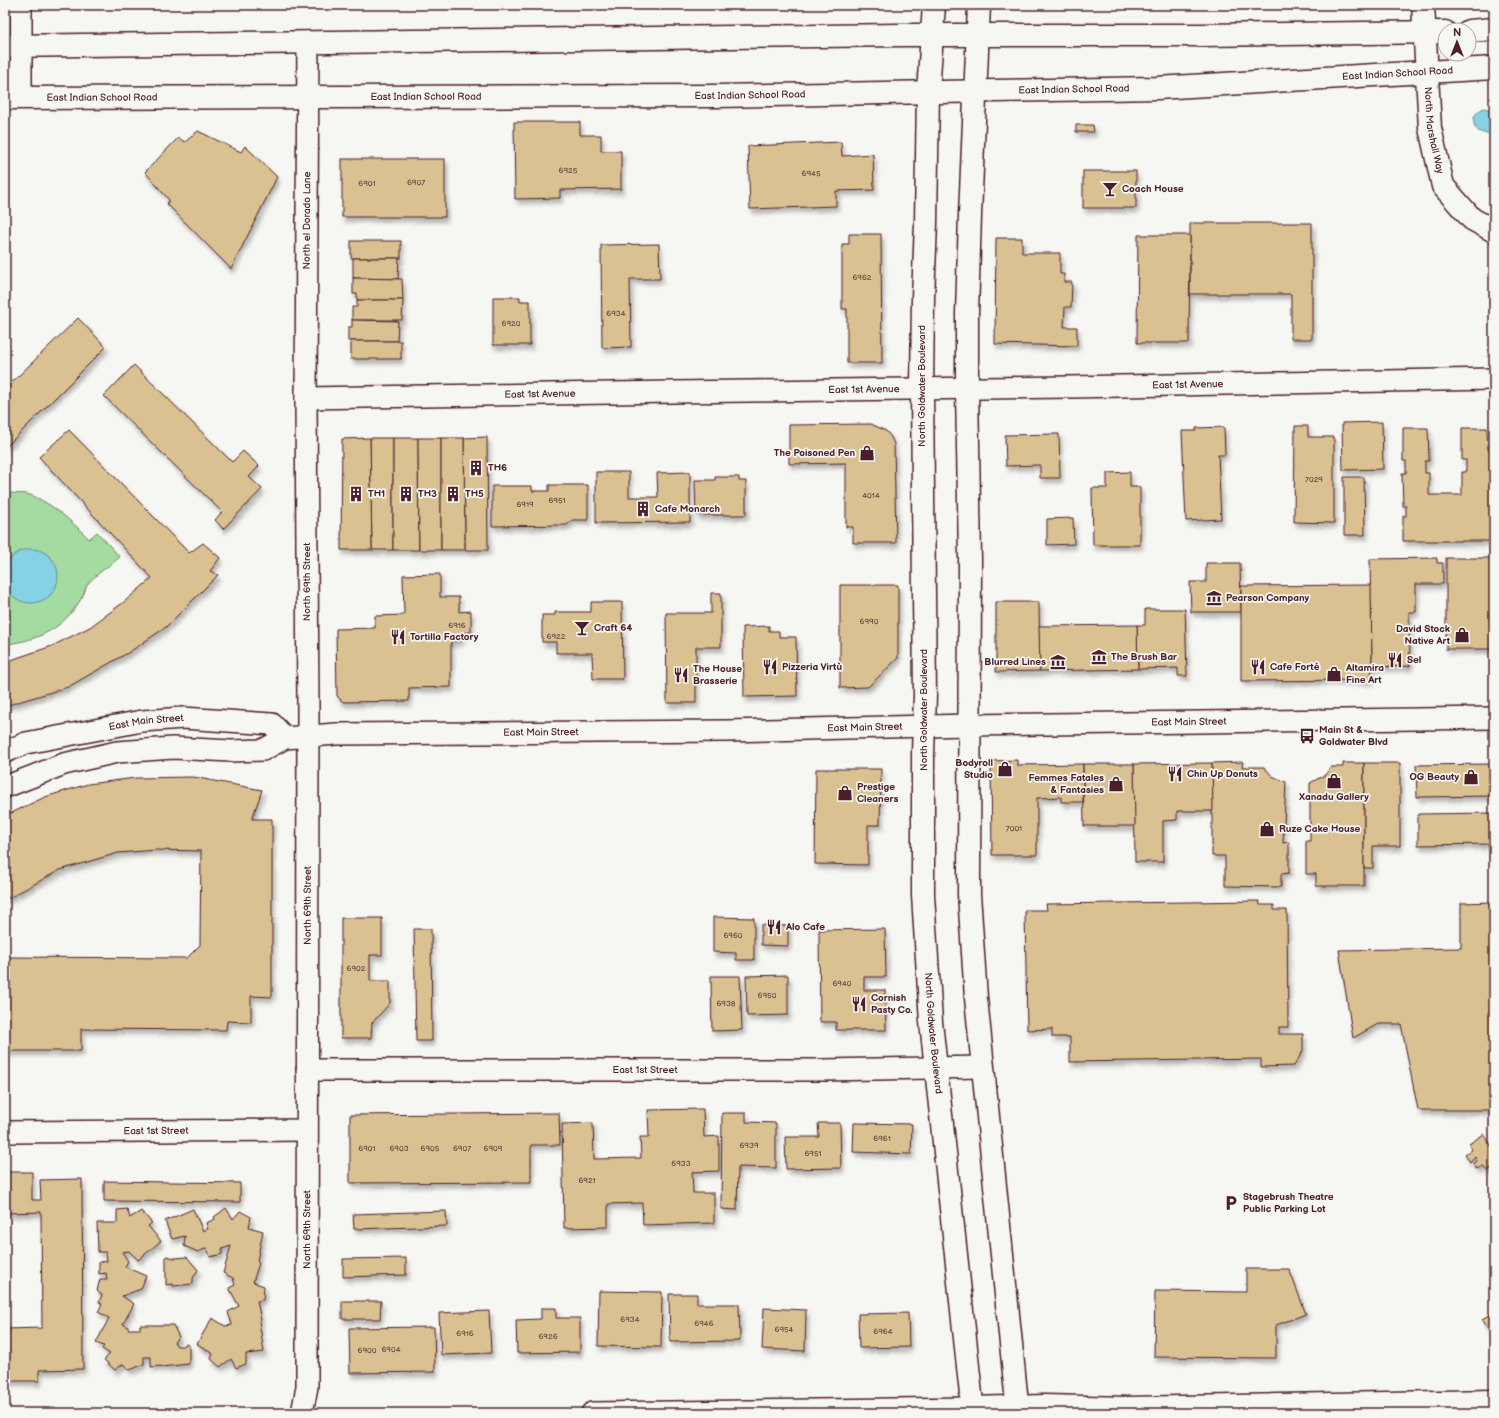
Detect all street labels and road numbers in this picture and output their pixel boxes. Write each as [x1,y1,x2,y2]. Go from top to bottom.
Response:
street label: East Indian School Road [1342,64,1454,83]
street label: East Indian School Road [1018,82,1130,97]
street label: North Marshall Way [1422,87,1446,175]
street label: East Indian School Road [694,88,806,102]
street label: East Indian School Road [370,91,482,103]
street label: East Indian School Road [46,92,158,104]
street label: North el Dorado Lane [301,171,313,269]
street label: North Goldwater Boulevard [916,325,928,447]
street label: East 1st Avenue [1152,378,1224,391]
street label: East 1st Avenue [828,383,900,396]
street label: East 1st Avenue [504,388,576,401]
street label: North 69th Street [301,543,313,621]
street label: North Goldwater Boulevard [918,649,930,771]
street label: East Main Street [108,712,184,733]
street label: East Main Street [1151,716,1227,729]
street label: East Main Street [827,721,903,735]
street label: East Main Street [503,726,579,739]
street label: North 69th Street [302,866,314,945]
street label: North Goldwater Boulevard [922,972,945,1095]
street label: East 1st Street [613,1064,677,1076]
street label: East 1st Street [123,1125,188,1137]
street label: North 69th Street [301,1190,313,1269]

